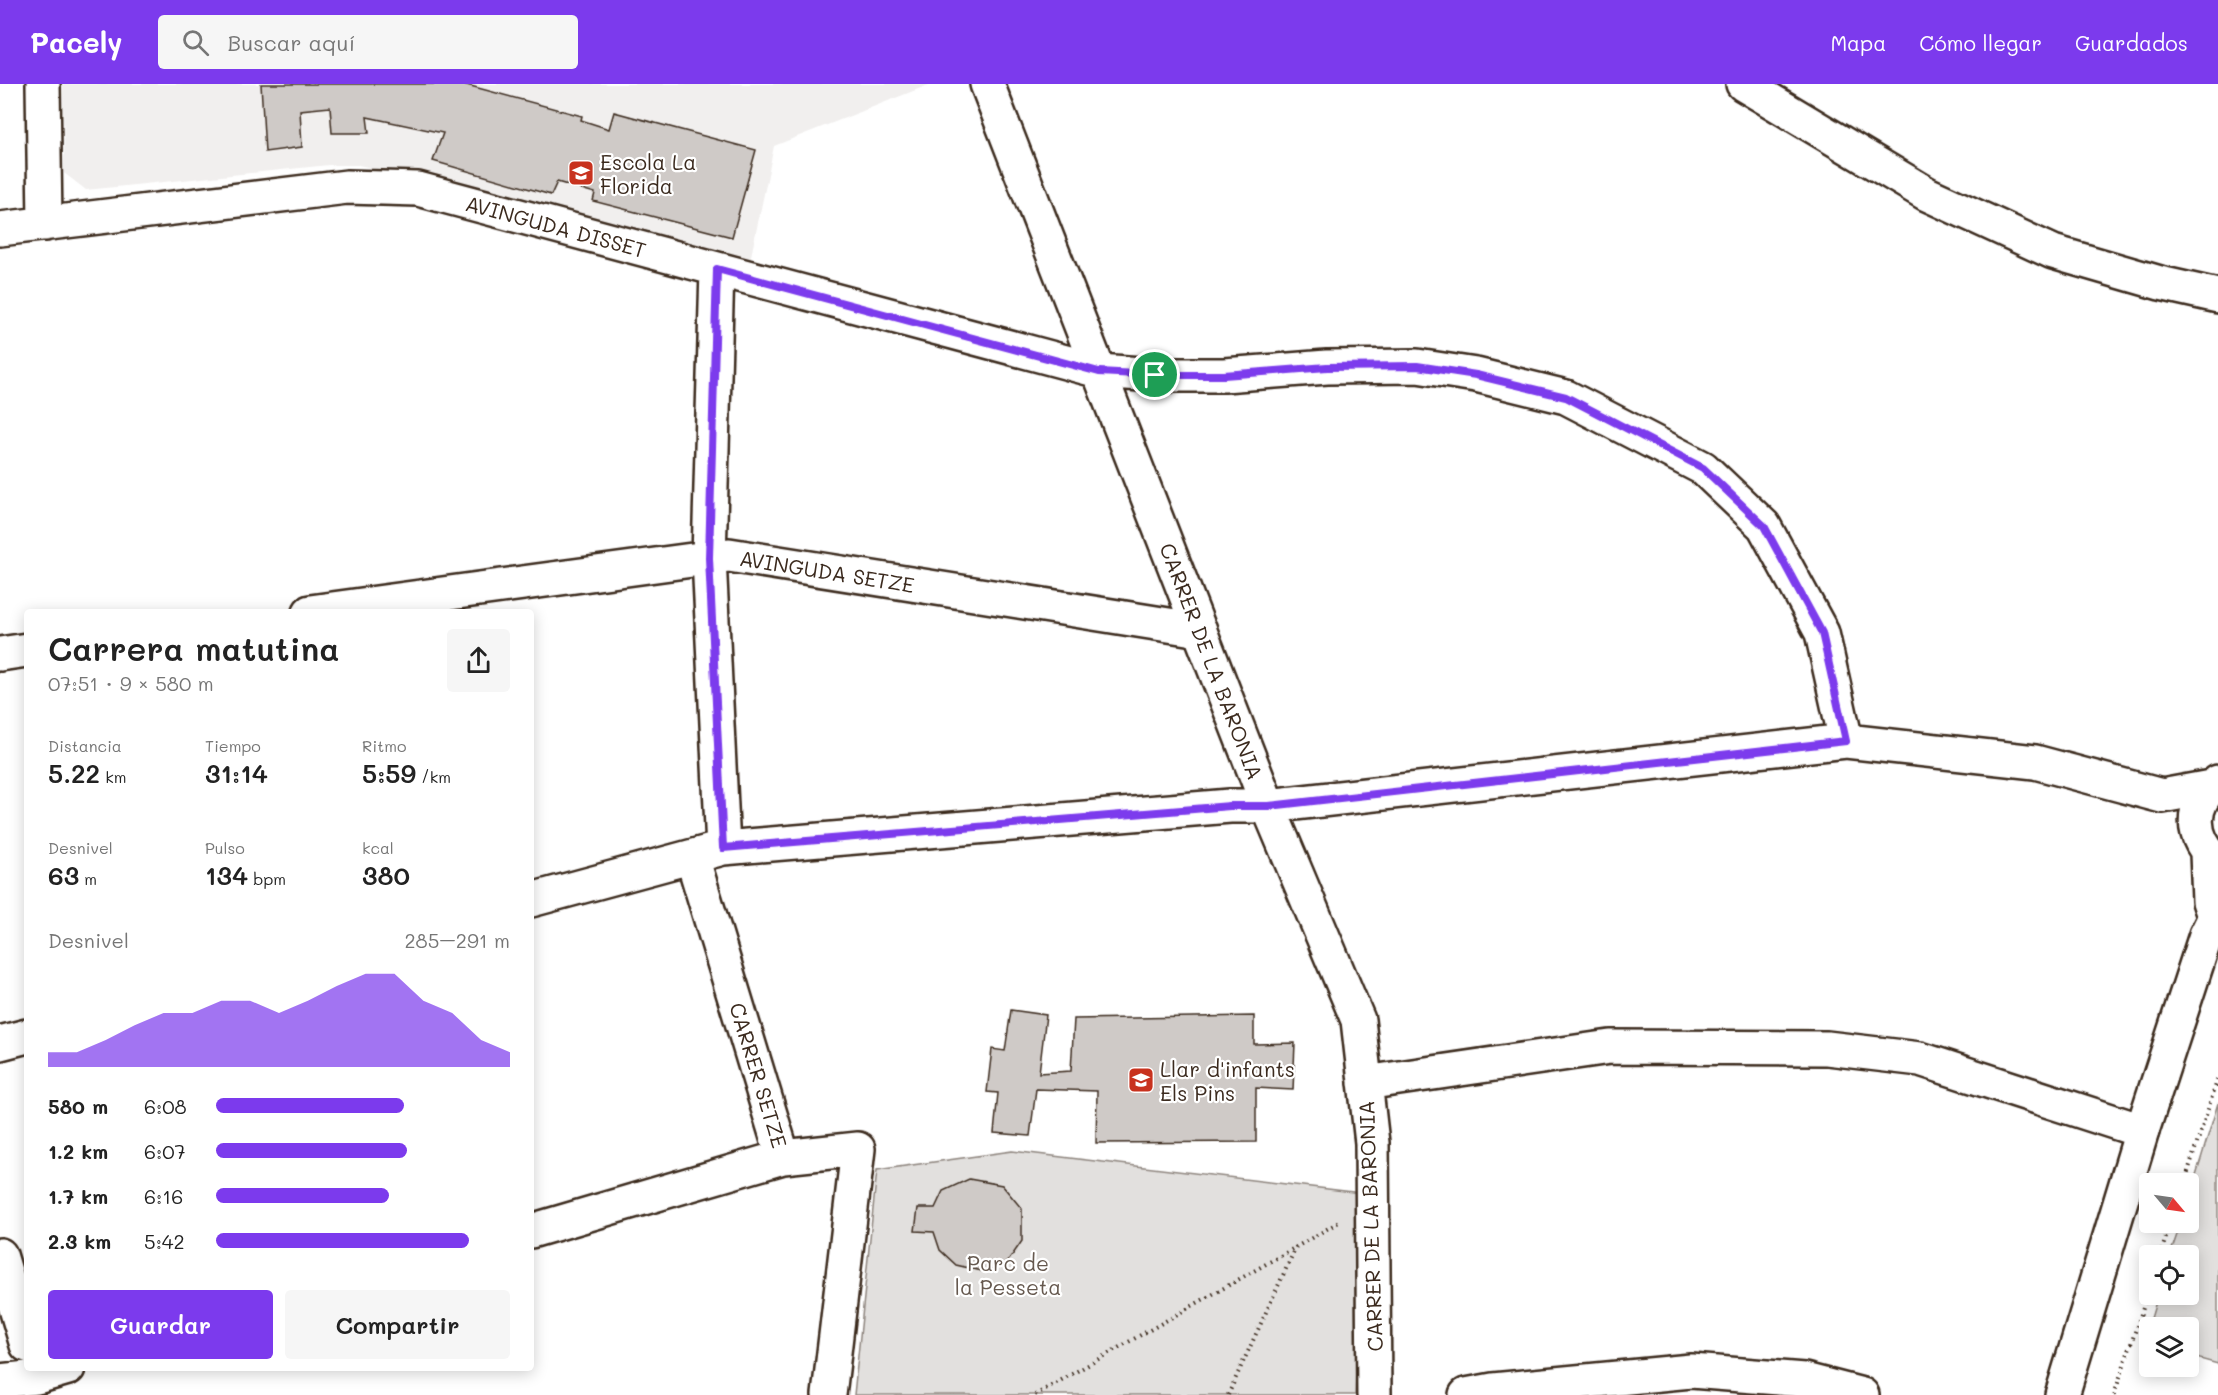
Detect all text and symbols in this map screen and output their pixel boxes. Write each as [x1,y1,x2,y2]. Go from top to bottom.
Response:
search box [158,15,578,69]
text: Pacely [30,24,122,60]
icon: search [179,26,212,59]
text: Buscar aquí [227,28,355,57]
text: Mapa [1830,29,1886,56]
text: Cómo llegar [1919,29,2042,56]
text: Guardados [2075,29,2188,56]
place label: Escola La Florida [600,148,696,199]
school or university icon: Escola La Florida [566,158,596,188]
street label: AVINGUDA DISSET [463,189,649,263]
pin [1129,349,1180,400]
icon: arrive [1138,358,1171,391]
street label: CARRER DE LA BARONIA [1154,539,1270,783]
street label: AVINGUDA SETZE [738,544,916,598]
text: Carrera matutina [48,626,340,669]
button: share [447,629,510,692]
text: 07:51 · 9 × 580 m [48,670,214,696]
text: Distancia [48,735,122,756]
text: Tiempo [205,735,261,756]
text: Ritmo [362,735,406,756]
text: 5.22 [48,756,100,790]
text: 31:14 [205,756,268,790]
text: 5:59 [362,756,416,790]
text: km [100,766,126,787]
text: /km [416,766,451,787]
text: Desnivel [48,837,113,858]
text: Pulso [205,837,245,858]
text: kcal [362,837,394,858]
text: 63 [48,858,79,892]
text: 134 [205,858,248,892]
text: 380 [362,858,410,892]
text: m [79,868,97,889]
text: bpm [248,868,286,889]
text: Desnivel [48,927,129,953]
text: 285–291 m [404,927,510,953]
street label: CARRER SETZE [724,999,794,1151]
place label: Llar d'infants Els Pins [1160,1055,1295,1106]
school or university icon: Llar d'infants Els Pins [1126,1065,1156,1095]
text: 580 m [48,1093,108,1119]
text: 6:08 [144,1093,187,1119]
street label: CARRER DE LA BARONIA [1352,1100,1388,1352]
text: 1.2 km [48,1138,108,1164]
text: 6:07 [144,1138,186,1164]
north arrow [2139,1173,2199,1233]
map controls [2139,1173,2199,1377]
text: 1.7 km [48,1183,108,1209]
text: 6:16 [144,1183,183,1209]
text: 2.3 km [48,1228,111,1254]
text: 5:42 [144,1228,185,1254]
button: locate [2139,1245,2199,1305]
park label: Parc de la Pesseta [955,1249,1061,1300]
button: Guardar [48,1290,273,1359]
button: Compartir [285,1290,510,1359]
button: layers [2139,1317,2199,1377]

